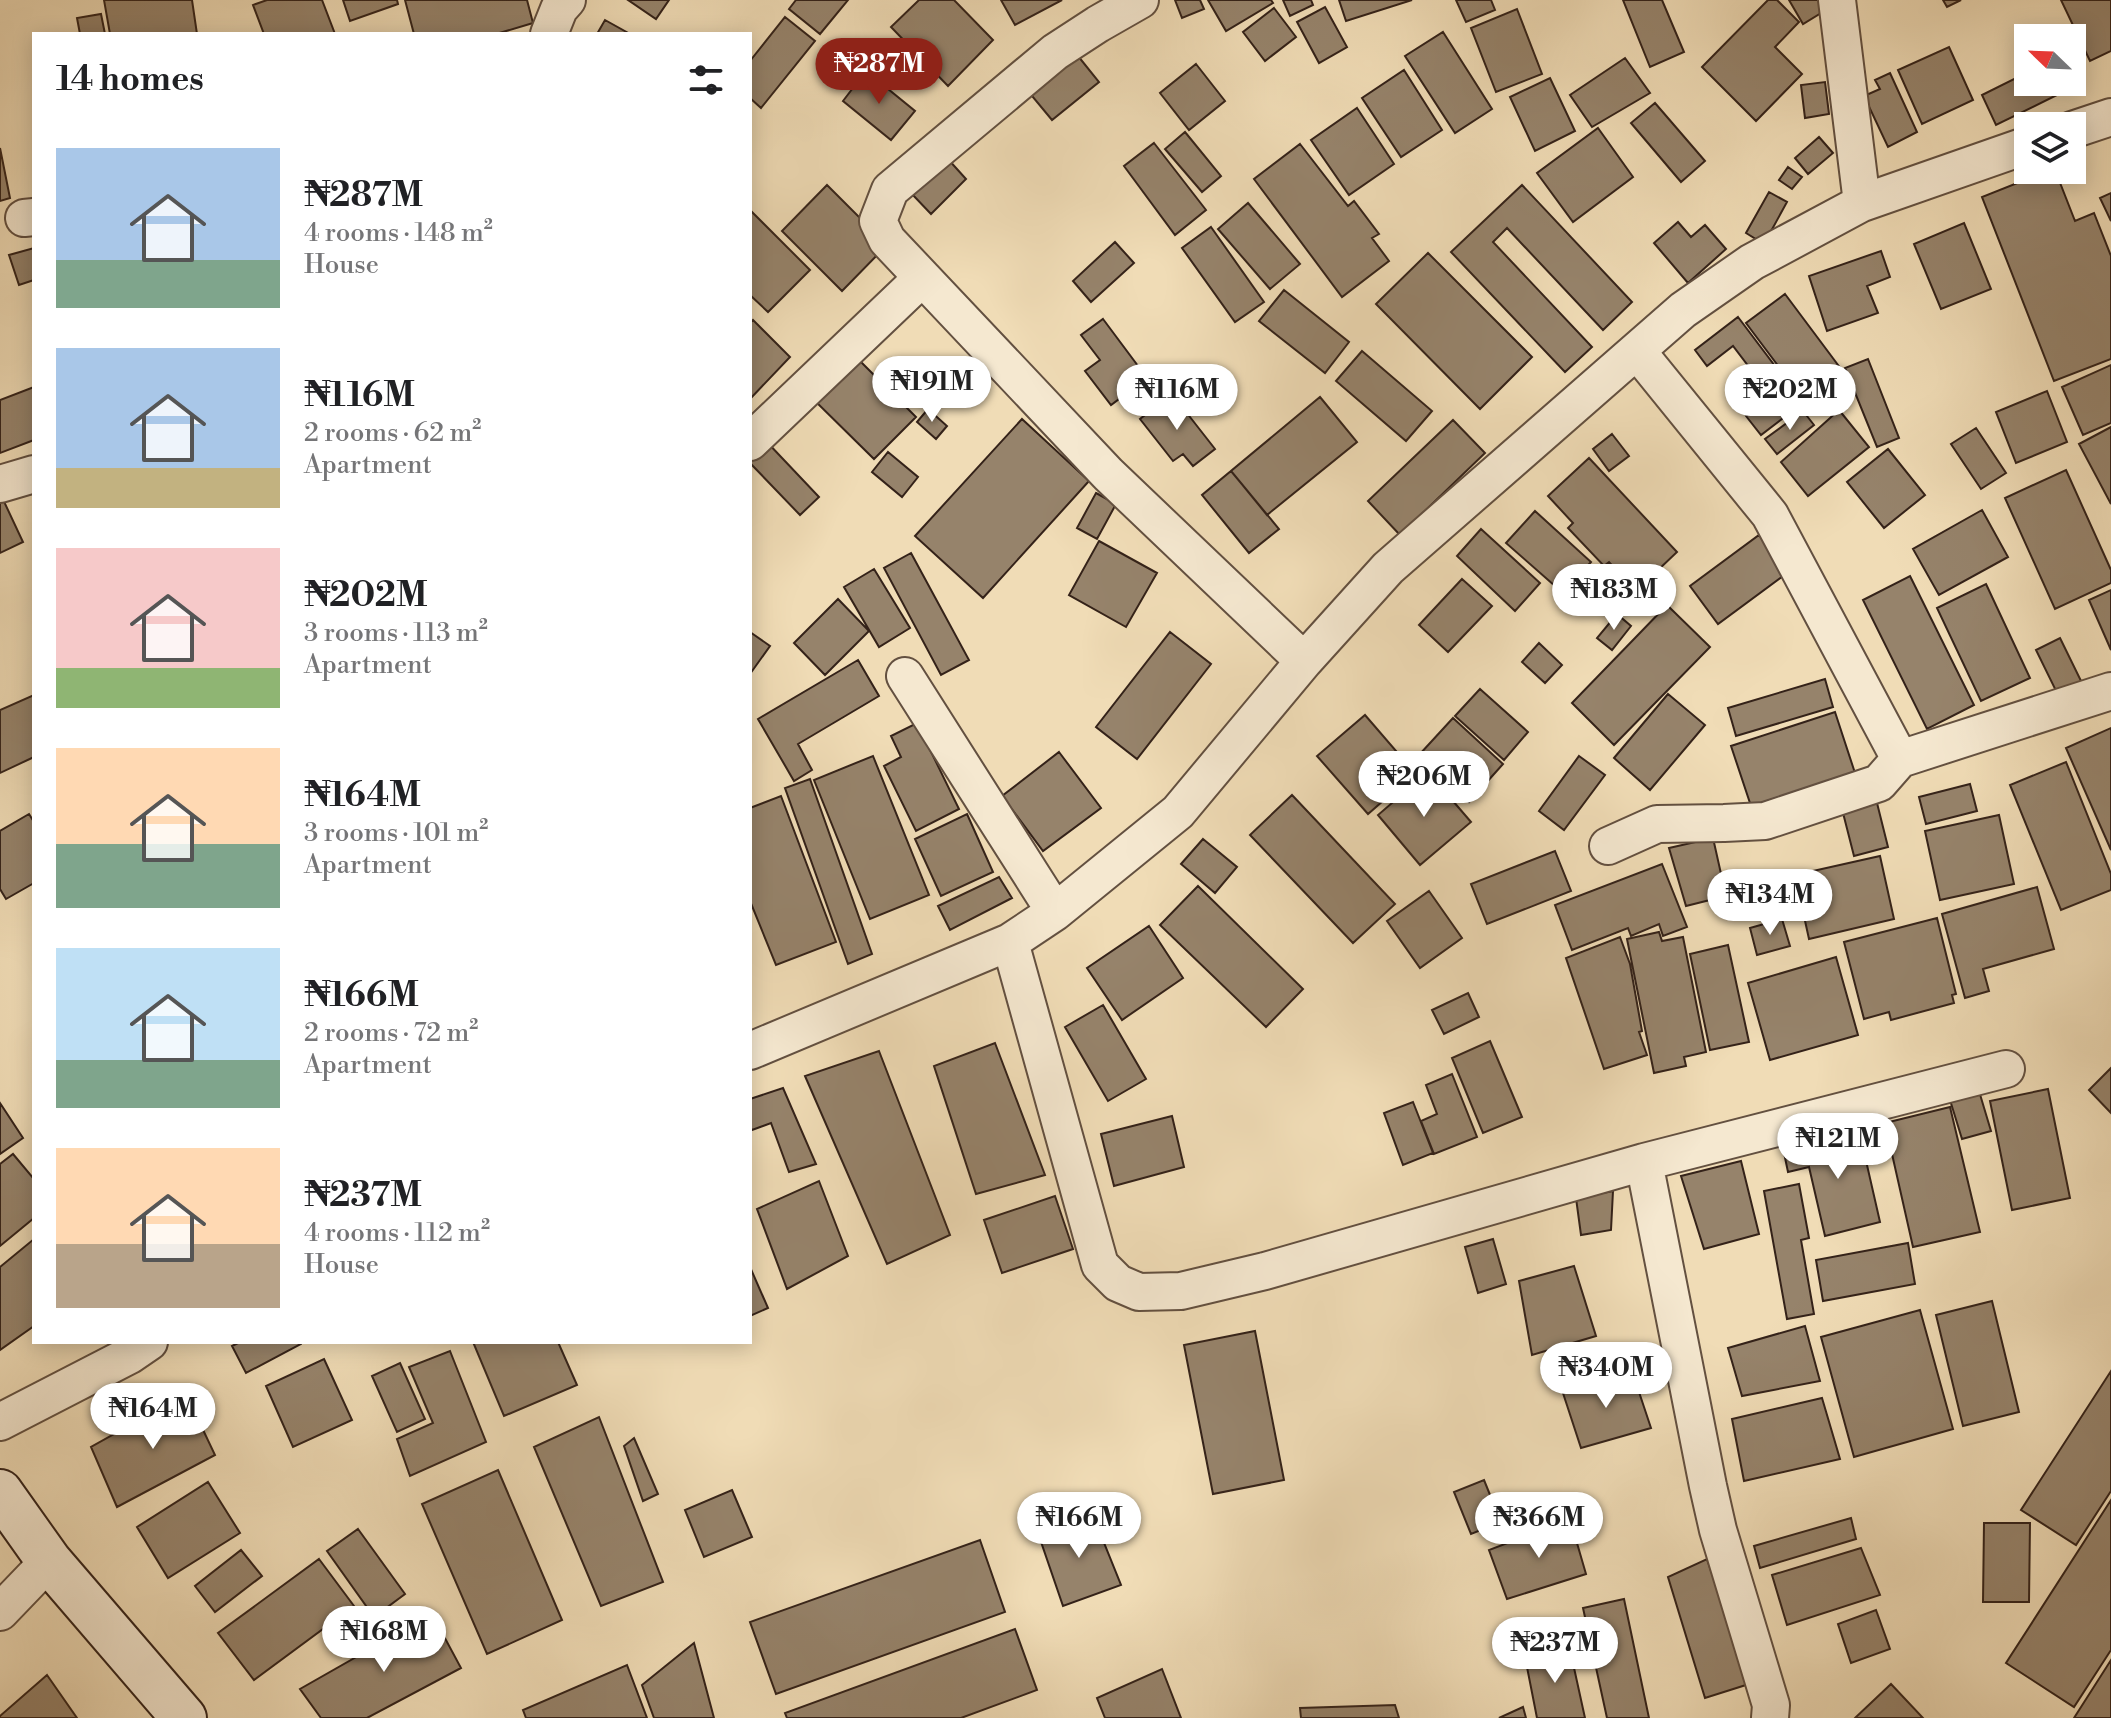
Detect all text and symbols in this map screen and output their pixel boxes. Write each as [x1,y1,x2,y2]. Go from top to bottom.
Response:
north arrow [2014,24,2086,96]
map controls [2014,24,2086,184]
pin: ₦287M [823,38,935,106]
text: ₦287M [833,48,925,80]
icon: filters [684,58,728,102]
text: 14 homes [56,59,204,101]
button: layers [2014,112,2086,184]
text: ₦287M [304,175,423,217]
icon: home [120,180,216,276]
text: 4 rooms · 148 m² [304,217,493,249]
text: House [304,249,379,281]
pin: ₦191M [876,356,988,424]
pin: ₦116M [1121,364,1233,432]
pin: ₦202M [1734,364,1846,432]
text: ₦191M [890,366,974,398]
text: ₦116M [1135,374,1219,406]
text: ₦202M [1743,374,1837,406]
text: ₦116M [304,375,415,417]
icon: home [120,380,216,476]
text: 2 rooms · 62 m² [304,417,481,449]
text: Apartment [304,449,432,481]
pin: ₦183M [1558,564,1670,632]
text: ₦183M [1570,574,1658,606]
text: ₦202M [304,575,428,617]
icon: home [120,580,216,676]
text: 3 rooms · 113 m² [304,617,488,649]
text: Apartment [304,649,432,681]
pin: ₦206M [1368,751,1480,819]
text: ₦206M [1377,761,1471,793]
text: ₦164M [304,775,421,817]
icon: home [120,780,216,876]
text: 3 rooms · 101 m² [304,817,488,849]
text: Apartment [304,849,432,881]
pin: ₦134M [1714,869,1826,937]
text: ₦134M [1725,879,1815,911]
text: ₦166M [304,975,419,1017]
icon: home [120,980,216,1076]
text: 2 rooms · 72 m² [304,1017,478,1049]
text: Apartment [304,1049,432,1081]
pin: ₦121M [1782,1113,1894,1181]
text: ₦121M [1795,1123,1881,1155]
text: ₦237M [304,1175,422,1217]
icon: home [120,1180,216,1276]
text: 4 rooms · 112 m² [304,1217,490,1249]
text: House [304,1249,379,1281]
pin: ₦340M [1550,1342,1662,1410]
text: ₦340M [1558,1352,1654,1384]
pin: ₦164M [97,1383,209,1451]
text: ₦164M [108,1393,198,1425]
pin: ₦166M [1023,1492,1135,1560]
pin: ₦366M [1483,1492,1595,1560]
text: ₦166M [1035,1502,1123,1534]
text: ₦366M [1493,1502,1585,1534]
pin: ₦168M [328,1606,440,1674]
text: ₦168M [340,1616,428,1648]
pin: ₦237M [1499,1617,1611,1685]
text: ₦237M [1510,1627,1600,1659]

